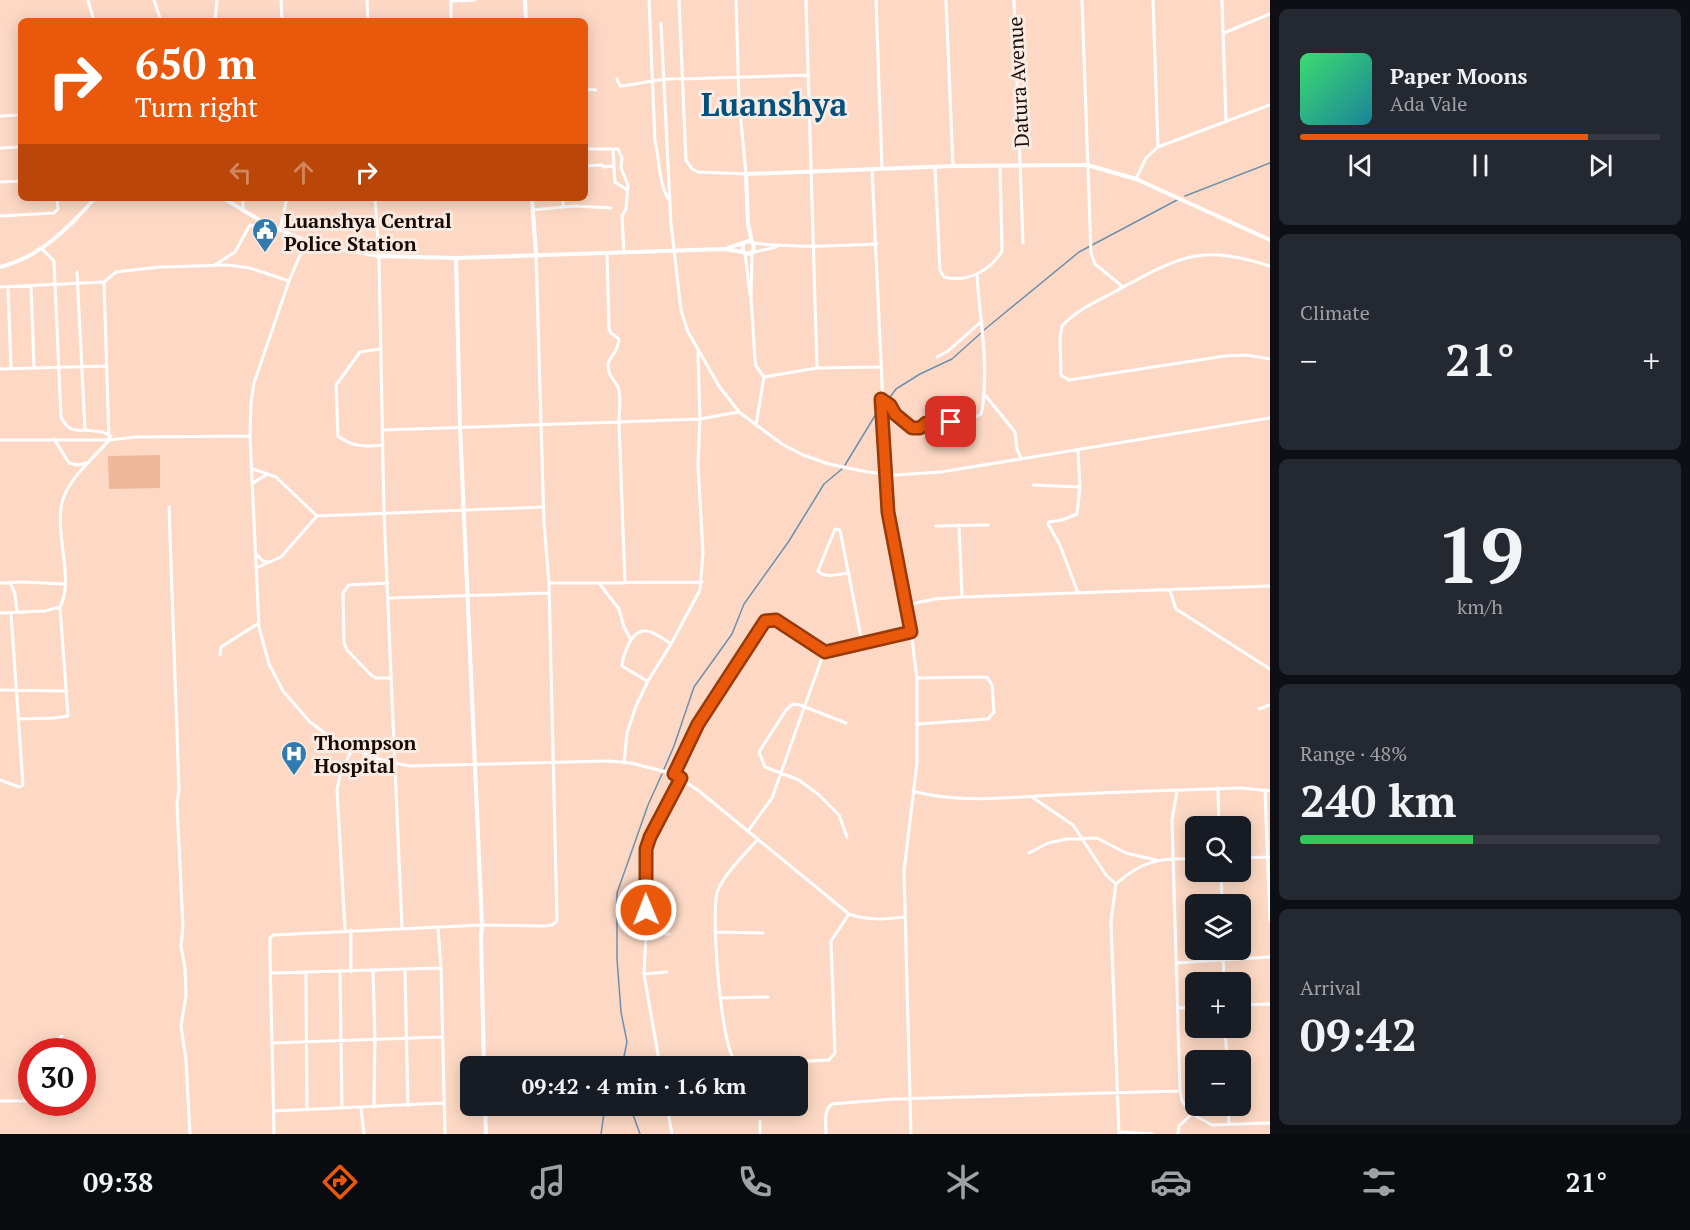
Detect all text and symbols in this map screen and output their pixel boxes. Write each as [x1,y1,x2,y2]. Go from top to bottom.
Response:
street label: Datura Avenue [1001,16,1035,148]
text: 650 m [135,35,256,91]
icon: right [36,42,114,120]
text: Paper Moons [1390,61,1528,90]
district label: Luanshya [701,83,847,125]
text: Turn right [135,89,258,125]
text: Ada Vale [1390,90,1467,117]
icon: previous [1344,149,1377,182]
icon: pause [1464,149,1497,182]
icon: next [1584,149,1617,182]
icon: left [224,156,257,189]
icon: ahead [287,156,320,189]
icon: right [350,156,383,189]
place label: Luanshya Central Police Station [284,207,452,257]
public building icon: Luanshya Central Police Station [250,216,280,254]
text: Climate [1300,299,1370,326]
text: 21° [1445,329,1515,389]
text: − [1300,339,1318,382]
text: + [1642,339,1660,382]
pin [925,396,976,447]
icon: arrive [934,405,967,438]
text: 19 [1436,502,1524,605]
text: km/h [1457,593,1503,620]
place label: Thompson Hospital [314,729,417,779]
hospital icon: Thompson Hospital [279,739,309,777]
text: Range · 48% [1300,740,1407,767]
text: 240 km [1300,770,1456,830]
map controls [1185,816,1251,1116]
button: search [1185,816,1251,882]
position arrow [614,878,678,942]
button: layers [1185,894,1251,960]
button: + [1185,972,1251,1038]
text: Arrival [1300,974,1361,1001]
text: 09:42 [1300,1004,1417,1064]
speed limit sign: 30 [18,1038,96,1116]
button: − [1185,1050,1251,1116]
text: 09:42 · 4 min · 1.6 km [522,1071,746,1100]
icon: directions [319,1161,361,1203]
icon: music [527,1161,569,1203]
icon: phone [734,1161,776,1203]
icon: climate [942,1161,984,1203]
icon: car [1150,1161,1192,1203]
icon: filters [1358,1161,1400,1203]
text: 09:38 [83,1164,153,1200]
text: 21° [1565,1164,1607,1200]

